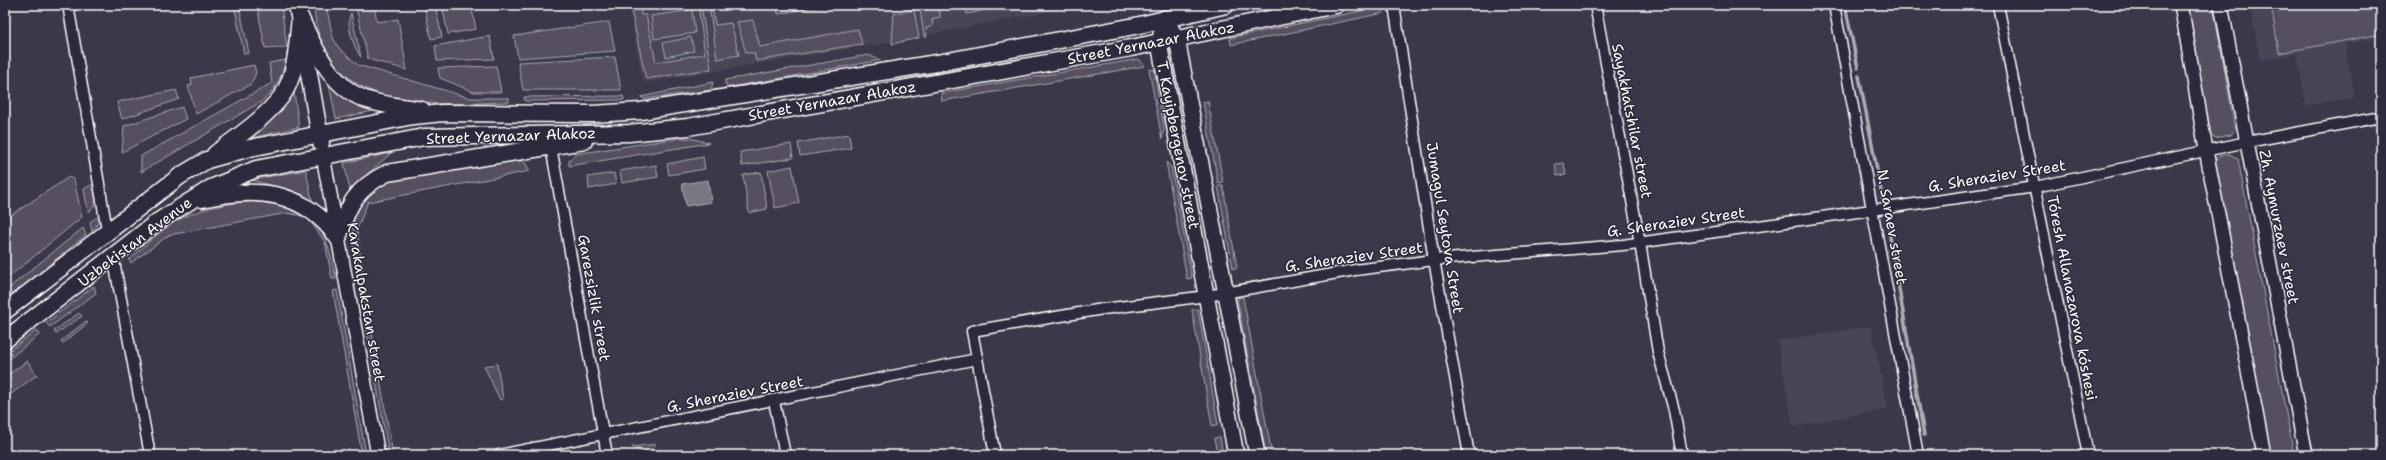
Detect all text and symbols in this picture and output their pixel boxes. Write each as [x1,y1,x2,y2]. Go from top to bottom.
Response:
street label: Street Yernazar Alakoz [1066,17,1236,69]
street label: Sayakhatshilar street [1607,42,1657,200]
street label: T. Kayipbergenov street [1152,59,1204,231]
street label: Street Yernazar Alakoz [747,76,917,126]
street label: Street Yernazar Alakoz [426,123,596,149]
street label: Jumagul Seytova Street [1422,141,1468,315]
street label: Zh. Aymurzaev street [2254,148,2304,306]
street label: G. Sheraziev Street [1927,155,2067,197]
street label: N. Saraev street [1872,168,1912,286]
street label: Uzbekistan Avenue [74,193,196,291]
street label: Tóresh Allanazarova kóshesi [2042,194,2102,402]
street label: G. Sheraziev Street [1606,202,1746,242]
street label: Karakalpakstan street [342,221,390,383]
street label: Garezsizlik street [573,233,615,363]
street label: G. Sheraziev Street [1284,237,1424,277]
street label: G. Sheraziev Street [665,371,805,417]

